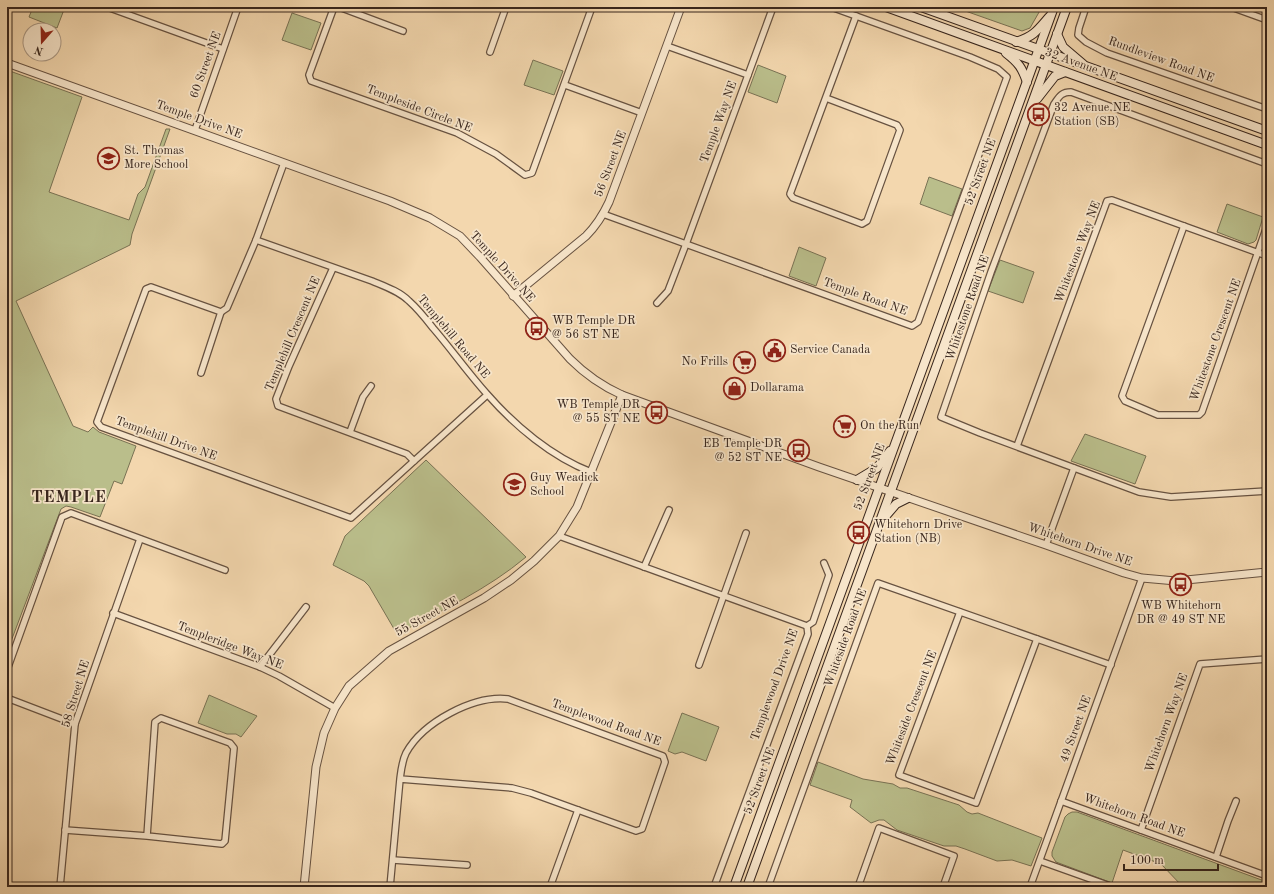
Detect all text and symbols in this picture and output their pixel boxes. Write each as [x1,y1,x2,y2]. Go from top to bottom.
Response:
north arrow [22,22,62,62]
street label: 60 Street NE [188,30,224,100]
street label: Rundleview Road NE [1106,35,1216,85]
text: N [33,43,45,57]
street label: 32 Avenue NE [1043,46,1119,84]
street label: Temple Way NE [699,80,739,164]
street label: Templeside Circle NE [364,83,474,135]
street label: Temple Drive NE [154,99,244,141]
bus stop icon: 32 Avenue NE Station (SB) [1026,102,1052,128]
place label: 32 Avenue NE Station (SB) [1054,102,1130,128]
street label: 56 Street NE [592,129,629,199]
street label: 52 Street NE [962,137,999,207]
school or university icon: St. Thomas More School [95,145,121,171]
place label: St. Thomas More School [124,145,188,171]
street label: Whitestone Way NE [1053,200,1103,304]
street label: Temple Drive NE [467,229,537,305]
street label: Whitestone Road NE [944,254,992,362]
street label: Templehill Crescent NE [263,275,323,393]
street label: Temple Road NE [821,276,909,318]
street label: Whitestone Crescent NE [1188,277,1244,403]
street label: Templehill Road NE [415,293,491,381]
bus stop icon: WB Temple DR @ 56 ST NE [524,315,550,341]
place label: WB Temple DR @ 56 ST NE [552,315,636,341]
public building icon: Service Canada [762,337,788,363]
place label: Service Canada [790,344,870,356]
supermarket icon: No Frills [731,349,757,375]
place label: No Frills [681,356,728,368]
shop icon: Dollarama [722,375,748,401]
place label: Dollarama [750,382,804,394]
place label: WB Temple DR @ 55 ST NE [556,399,640,425]
bus stop icon: WB Temple DR @ 55 ST NE [643,399,669,425]
supermarket icon: On the Run [832,413,858,439]
street label: Templehill Drive NE [114,415,218,463]
place label: On the Run [860,420,920,432]
place label: EB Temple DR @ 52 ST NE [703,438,782,464]
bus stop icon: EB Temple DR @ 52 ST NE [785,438,811,464]
street label: 52 Street NE [851,442,888,512]
school or university icon: Guy Weadick School [502,472,528,498]
place label: Guy Weadick School [530,472,599,498]
district label: TEMPLE [31,490,107,506]
bus stop icon: Whitehorn Drive Station (NB) [846,519,872,545]
place label: Whitehorn Drive Station (NB) [874,519,963,545]
street label: Whitehorn Drive NE [1026,522,1134,568]
bus stop icon: WB Whitehorn DR @ 49 ST NE [1168,572,1194,598]
street label: Whiteside Road NE [823,587,869,689]
street label: 55 Street NE [393,594,461,639]
place label: WB Whitehorn DR @ 49 ST NE [1137,600,1225,626]
street label: Templeridge Way NE [175,620,285,672]
street label: Templewood Drive NE [749,628,801,742]
street label: Whiteside Crescent NE [885,649,939,767]
street label: 58 Street NE [59,658,92,729]
street label: Whitehorn Way NE [1144,672,1190,774]
street label: 49 Street NE [1058,694,1094,764]
street label: Templewood Road NE [550,698,662,748]
street label: 52 Street NE [741,746,778,816]
street label: Whitehorn Road NE [1082,792,1186,840]
scale bar [1124,846,1218,872]
text: 100 m [1130,855,1164,867]

